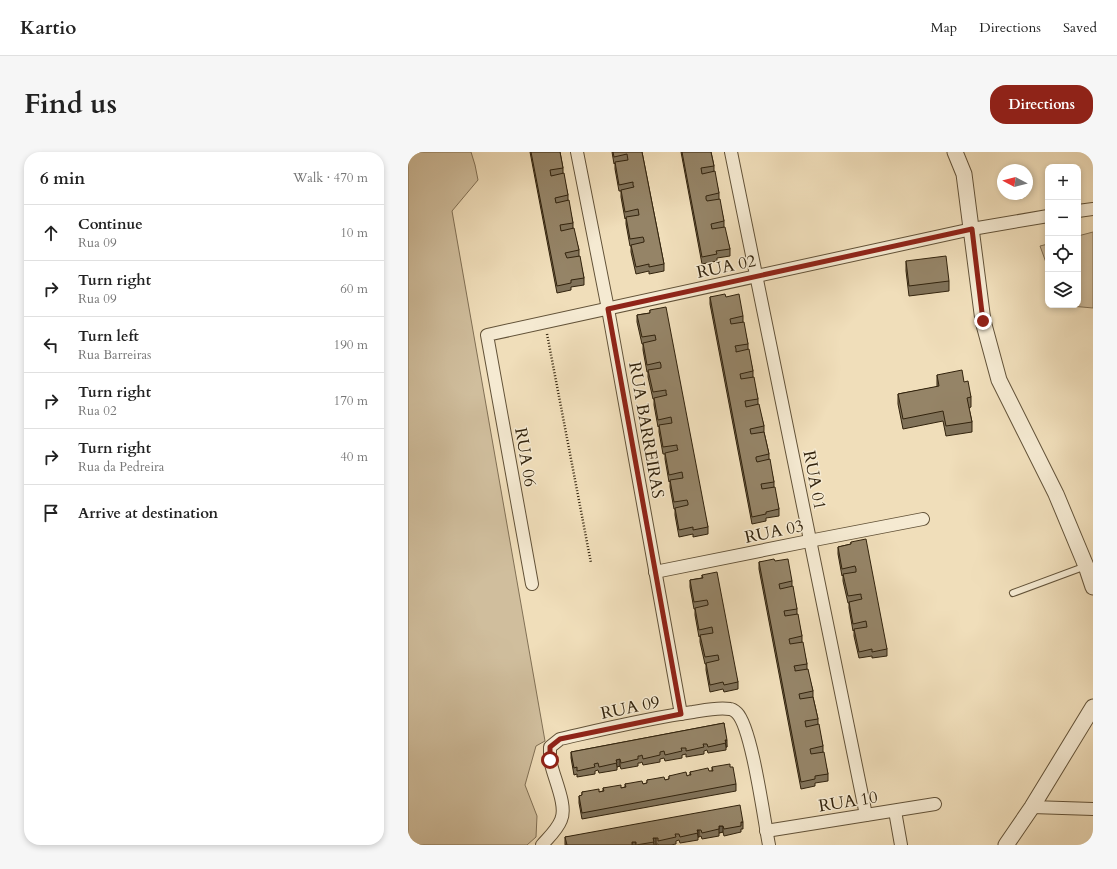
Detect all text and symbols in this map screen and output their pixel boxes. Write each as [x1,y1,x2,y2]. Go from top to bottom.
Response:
text: Kartio [20,15,76,41]
text: Map [931,18,957,37]
text: Directions [979,18,1041,37]
text: Saved [1063,18,1097,37]
text: Find us [24,85,117,123]
button: Directions [990,85,1093,124]
north arrow [997,164,1033,200]
map controls [1045,164,1081,308]
button: + [1045,164,1081,200]
text: 6 min [40,167,85,190]
text: Walk · 470 m [293,169,368,187]
button: − [1045,200,1081,236]
text: Continue [78,214,143,234]
icon: ahead [40,222,62,244]
text: 10 m [340,224,368,242]
text: Rua 09 [78,234,117,252]
button: locate [1045,236,1081,272]
street label: RUA 02 [694,249,758,284]
text: Turn right [78,270,151,290]
button: layers [1045,272,1081,308]
icon: right [40,278,62,300]
text: 60 m [340,280,368,298]
text: Rua 09 [78,290,117,308]
route end [974,312,992,330]
text: Turn left [78,326,139,346]
icon: left [40,334,62,356]
text: 190 m [334,336,368,354]
text: Rua Barreiras [78,346,151,364]
street label: RUA BARREIRAS [623,360,670,500]
text: Turn right [78,382,151,402]
icon: right [40,390,62,412]
text: 170 m [334,392,368,410]
text: Rua 02 [78,402,117,420]
street label: RUA 06 [509,426,542,489]
text: Turn right [78,438,151,458]
icon: right [40,446,62,468]
text: 40 m [340,448,368,466]
street label: RUA 01 [798,449,831,512]
text: Rua da Pedreira [78,458,164,476]
icon: arrive [40,502,62,524]
text: Arrive at destination [78,503,218,523]
street label: RUA 03 [742,514,806,549]
street label: RUA 09 [598,690,662,725]
route start [541,751,559,769]
street label: RUA 10 [817,785,880,818]

